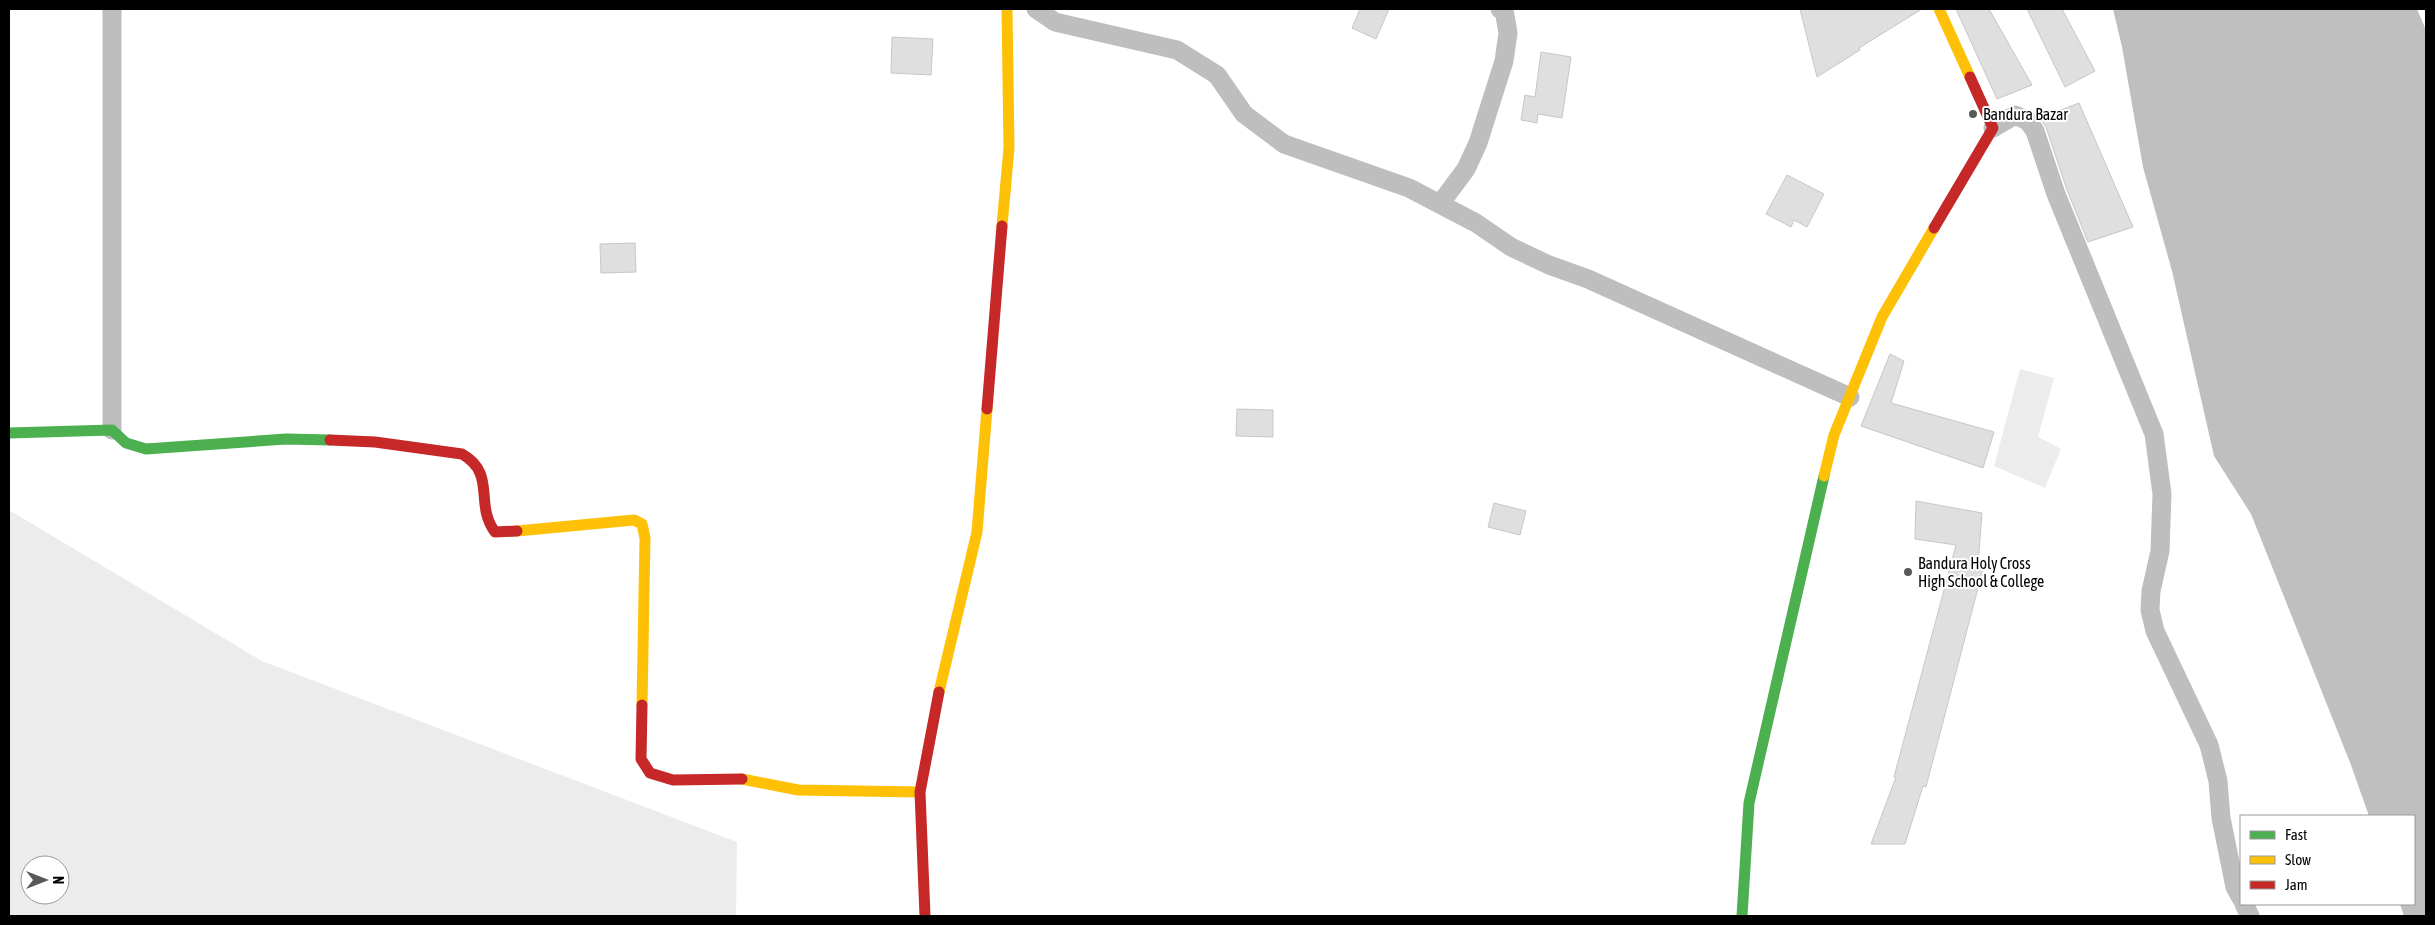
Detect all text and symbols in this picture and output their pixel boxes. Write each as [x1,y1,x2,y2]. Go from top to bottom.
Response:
place label: Bandura Bazar [1983,105,2068,123]
marker: Bandura Bazar [1967,108,1979,120]
place label: Bandura Holy Cross High School & College [1918,554,2044,591]
marker: Bandura Holy Cross High School & College [1902,566,1914,578]
legend [2240,815,2415,905]
text: Fast [2285,826,2307,843]
text: Slow [2285,851,2311,868]
north arrow [20,855,70,905]
text: N [50,876,66,884]
text: Jam [2285,876,2308,893]

